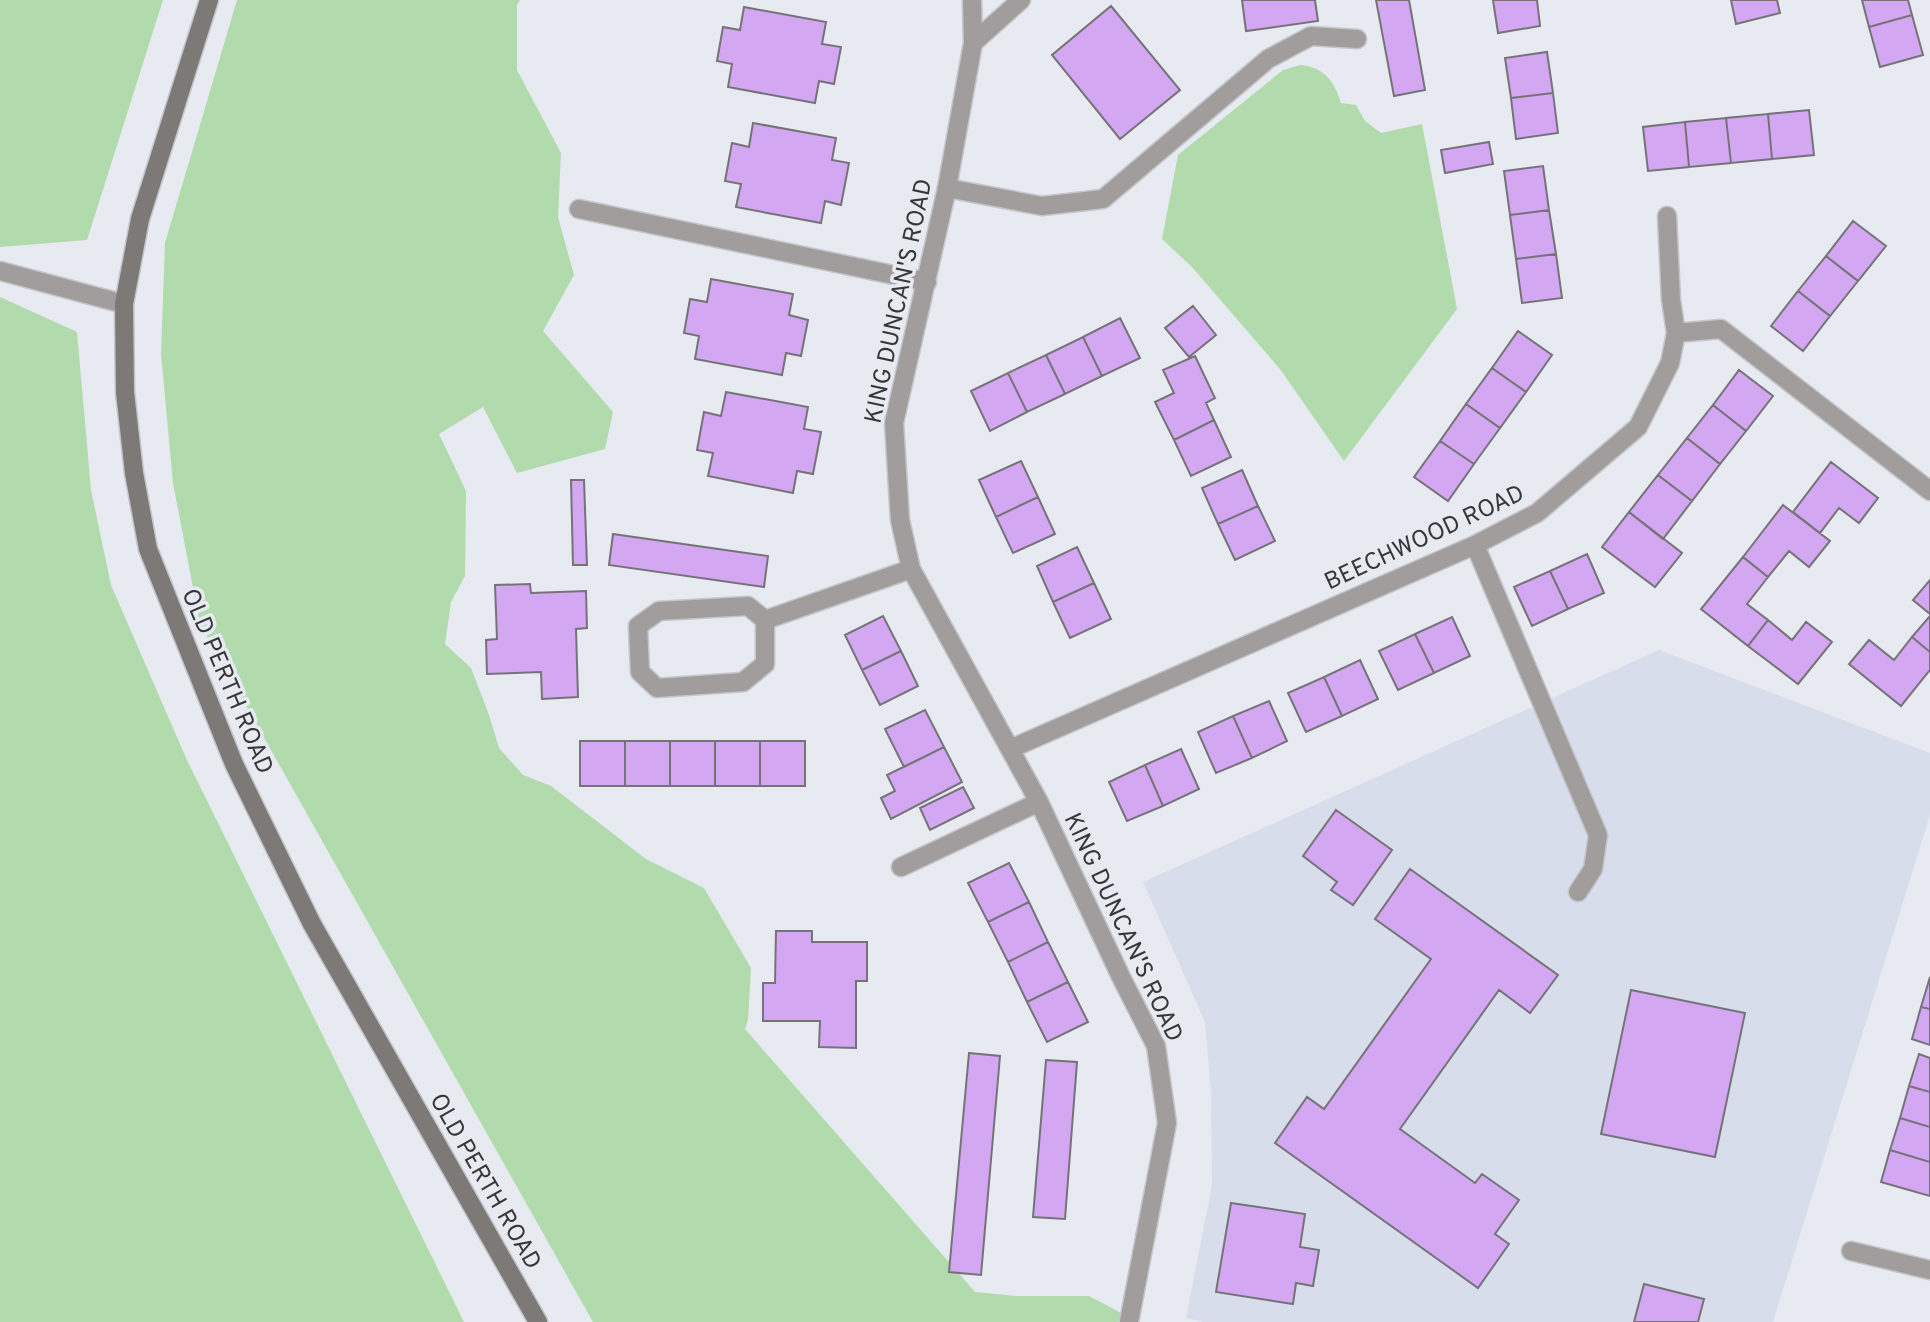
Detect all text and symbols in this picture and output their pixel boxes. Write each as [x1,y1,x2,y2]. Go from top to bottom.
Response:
street label: KING DUNCAN'S ROAD [859,176,941,426]
street label: BEECHWOOD ROAD [1320,479,1530,598]
street label: OLD PERTH ROAD [174,585,279,779]
street label: KING DUNCAN'S ROAD [1056,809,1188,1047]
street label: OLD PERTH ROAD [422,1089,547,1275]

